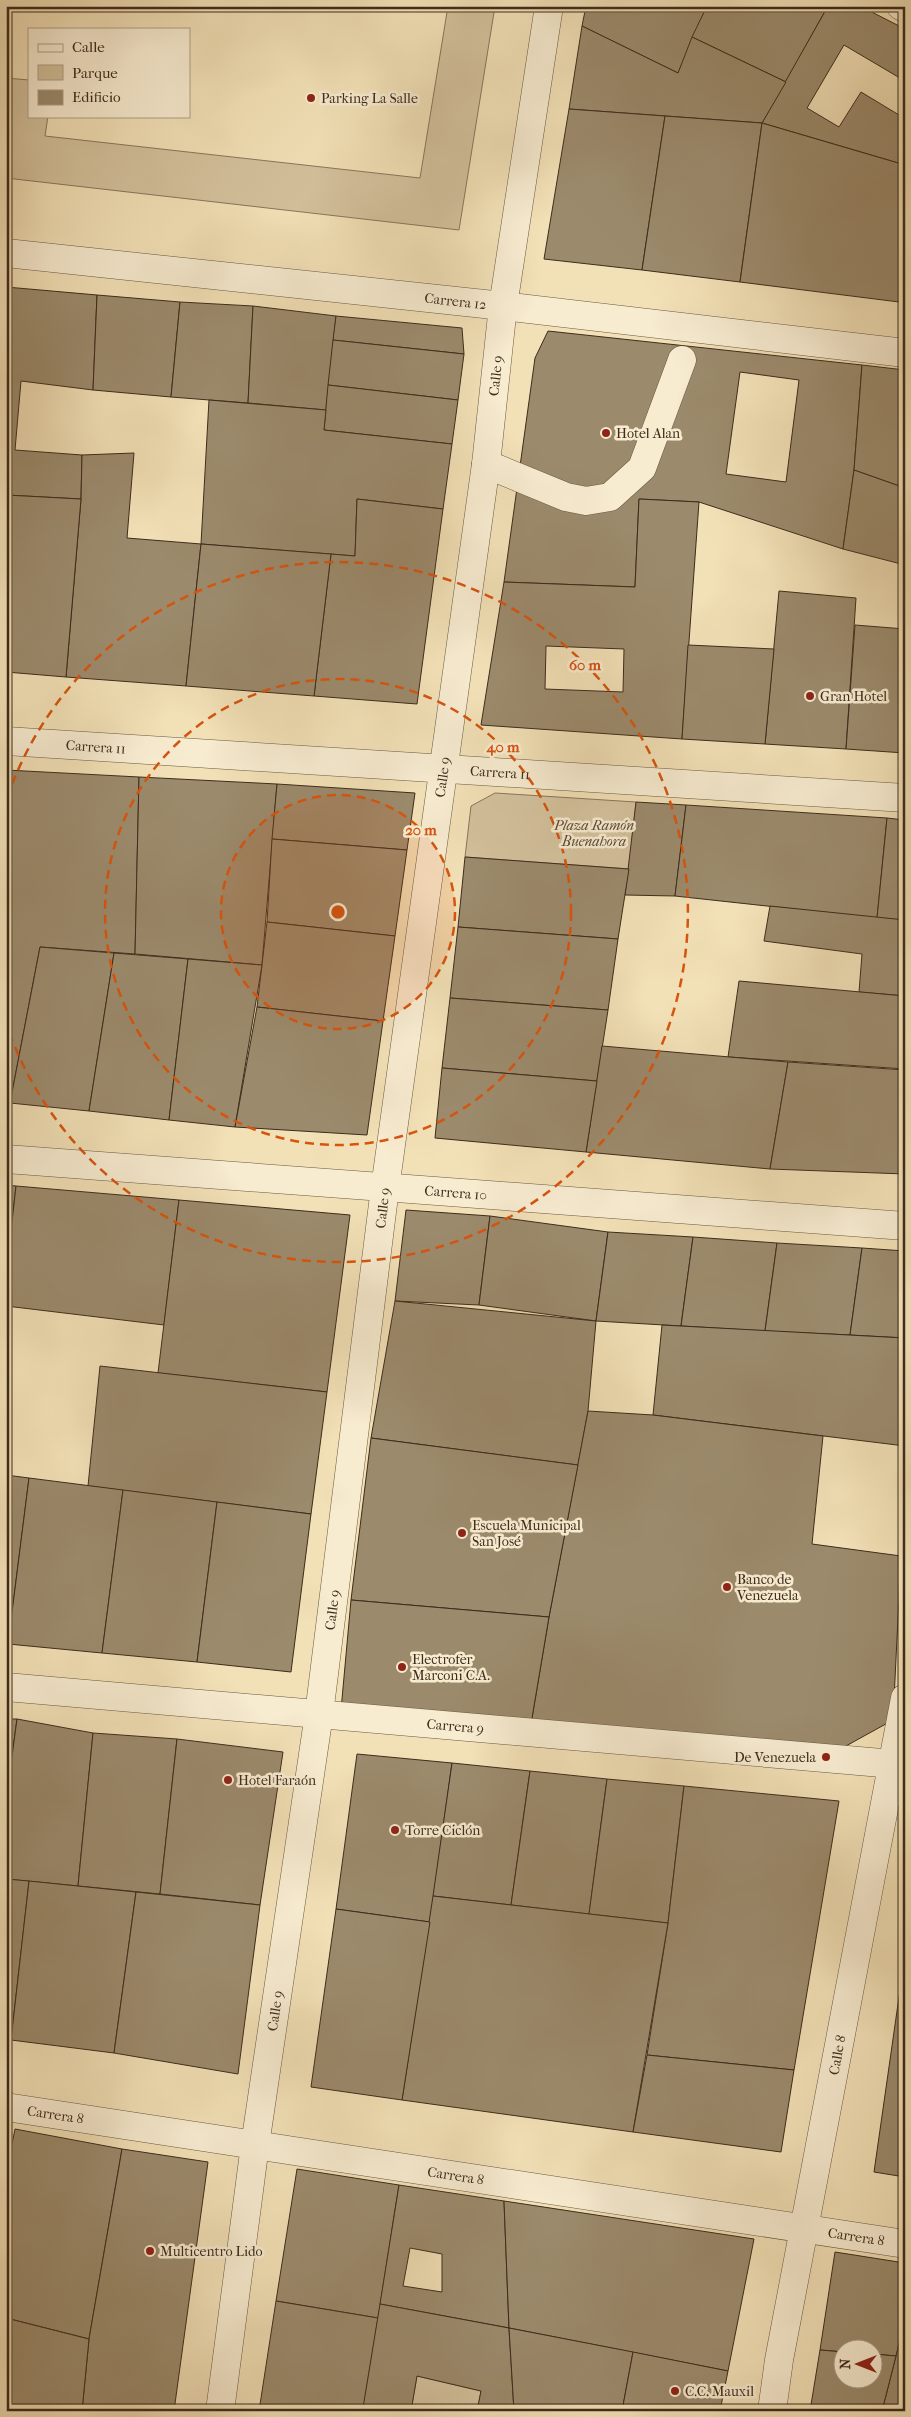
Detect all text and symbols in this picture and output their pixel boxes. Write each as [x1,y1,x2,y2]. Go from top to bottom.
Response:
legend [28,28,190,118]
text: Calle [72,38,105,56]
text: Parque [72,64,118,82]
text: Edificio [72,88,121,106]
place label: Parking La Salle [321,90,418,107]
marker: Parking La Salle [305,92,317,104]
street label: Carrera 12 [423,290,487,313]
street label: Calle 9 [485,354,507,397]
place label: Hotel Alan [616,425,680,442]
marker: Hotel Alan [600,427,612,439]
text: 60 m [569,656,602,674]
place label: Gran Hotel [820,688,887,705]
marker: Gran Hotel [804,690,816,702]
street label: Carrera 11 [65,737,126,758]
text: 40 m [486,738,520,756]
street label: Calle 9 [432,756,454,799]
street label: Carrera 11 [469,762,531,783]
park label: Plaza Ramón Buenahora [553,817,634,850]
text: 20 m [405,821,437,839]
centre of rings [329,903,347,921]
street label: Carrera 10 [424,1182,488,1204]
street label: Calle 9 [372,1187,394,1229]
place label: Escuela Municipal San José [472,1517,581,1550]
marker: Escuela Municipal San José [456,1527,468,1539]
place label: Banco de Venezuela [736,1571,799,1604]
marker: Banco de Venezuela [721,1581,733,1593]
street label: Calle 9 [322,1589,344,1631]
place label: Electrofer Marconi C.A. [412,1651,490,1684]
marker: Electrofer Marconi C.A. [396,1661,408,1673]
street label: Carrera 9 [426,1716,485,1737]
place label: De Venezuela [734,1749,817,1766]
marker: De Venezuela [820,1751,832,1763]
place label: Hotel Faraón [238,1772,316,1789]
marker: Hotel Faraón [222,1774,234,1786]
place label: Torre Ciclón [405,1822,480,1839]
marker: Torre Ciclón [389,1824,401,1836]
street label: Calle 9 [264,1989,287,2032]
street label: Calle 8 [825,2034,850,2077]
street label: Carrera 8 [26,2102,85,2128]
street label: Carrera 8 [426,2163,485,2189]
street label: Carrera 8 [827,2224,886,2250]
place label: Multicentro Lido [160,2243,263,2260]
marker: Multicentro Lido [144,2245,156,2257]
north arrow [834,2340,884,2390]
text: N [837,2358,854,2369]
place label: C.C. Mauxil [685,2383,754,2400]
marker: C.C. Mauxil [669,2385,681,2397]

